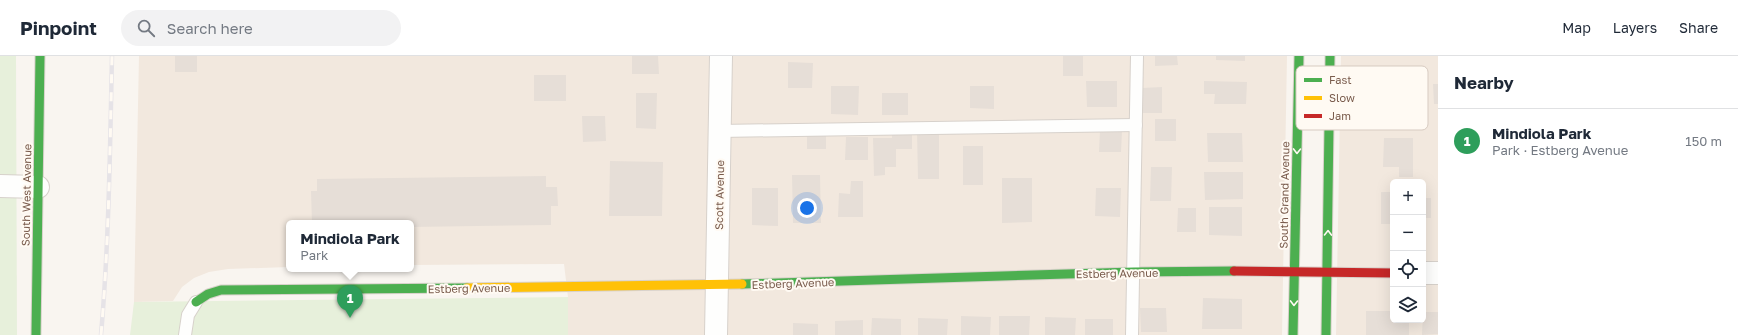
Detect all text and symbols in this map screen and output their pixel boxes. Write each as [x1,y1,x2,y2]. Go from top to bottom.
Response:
search box [121,10,401,46]
text: Pinpoint [20,16,97,39]
icon: search [135,17,157,39]
text: Search here [167,19,253,37]
text: Map [1562,19,1591,36]
text: Layers [1613,19,1657,36]
text: Share [1679,19,1718,36]
legend [1296,66,1428,130]
text: Nearby [1454,72,1514,93]
text: Fast [1329,73,1352,86]
text: Slow [1329,91,1355,104]
text: Jam [1329,109,1351,122]
text: Mindiola Park [1492,124,1591,142]
text: 1 [1464,133,1470,149]
text: 150 m [1685,133,1722,149]
street label: South Grand Avenue [1277,141,1291,249]
text: Park · Estberg Avenue [1492,142,1628,158]
street label: South West Avenue [19,144,33,246]
one-way arrow [1293,148,1301,154]
street label: Scott Avenue [712,160,726,230]
map controls [1390,179,1426,323]
button: + [1390,179,1426,215]
your location [797,198,817,218]
button: − [1390,215,1426,251]
popup [286,220,414,272]
text: Mindiola Park [300,229,400,247]
one-way arrow [1324,230,1332,236]
text: Park [300,247,328,263]
button: locate [1390,251,1426,287]
street label: Estberg Avenue [1076,266,1158,280]
street label: Estberg Avenue [751,275,835,291]
street label: Estberg Avenue [428,281,510,295]
pin: 1 [337,285,363,318]
button: layers [1390,287,1426,323]
one-way arrow [1290,300,1298,306]

